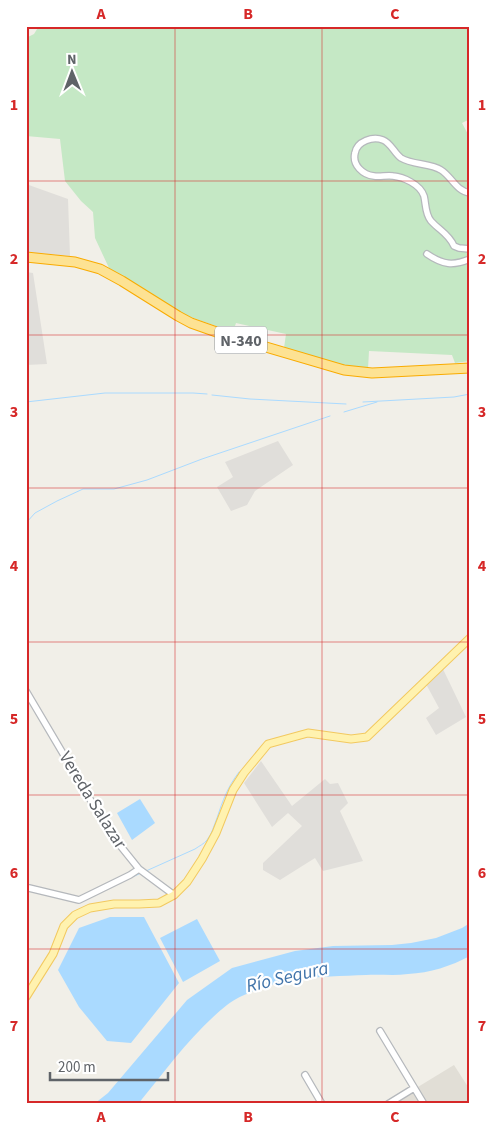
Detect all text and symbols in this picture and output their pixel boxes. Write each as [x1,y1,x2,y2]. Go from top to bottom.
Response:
text: A [95,3,106,25]
text: B [243,3,253,25]
text: C [390,3,400,25]
north arrow [48,48,98,98]
text: N [67,50,77,70]
text: 1 [10,94,18,116]
text: 1 [478,94,486,116]
text: 2 [10,248,18,270]
text: 2 [478,248,486,270]
road number: N-340 [215,326,267,354]
text: 3 [10,401,18,423]
text: 3 [478,401,486,423]
text: 4 [10,555,19,577]
text: 4 [478,555,487,577]
text: 5 [10,708,18,730]
text: 5 [478,708,486,730]
street label: Vereda Salazar [53,747,133,854]
text: 6 [10,862,18,884]
text: 6 [478,862,486,884]
water label: Río Segura [243,955,331,1000]
text: 7 [10,1015,18,1037]
text: 7 [478,1015,486,1037]
scale bar [50,1050,168,1082]
text: 200 m [58,1057,96,1078]
text: A [95,1106,106,1128]
text: B [243,1106,253,1128]
text: C [390,1106,400,1128]

